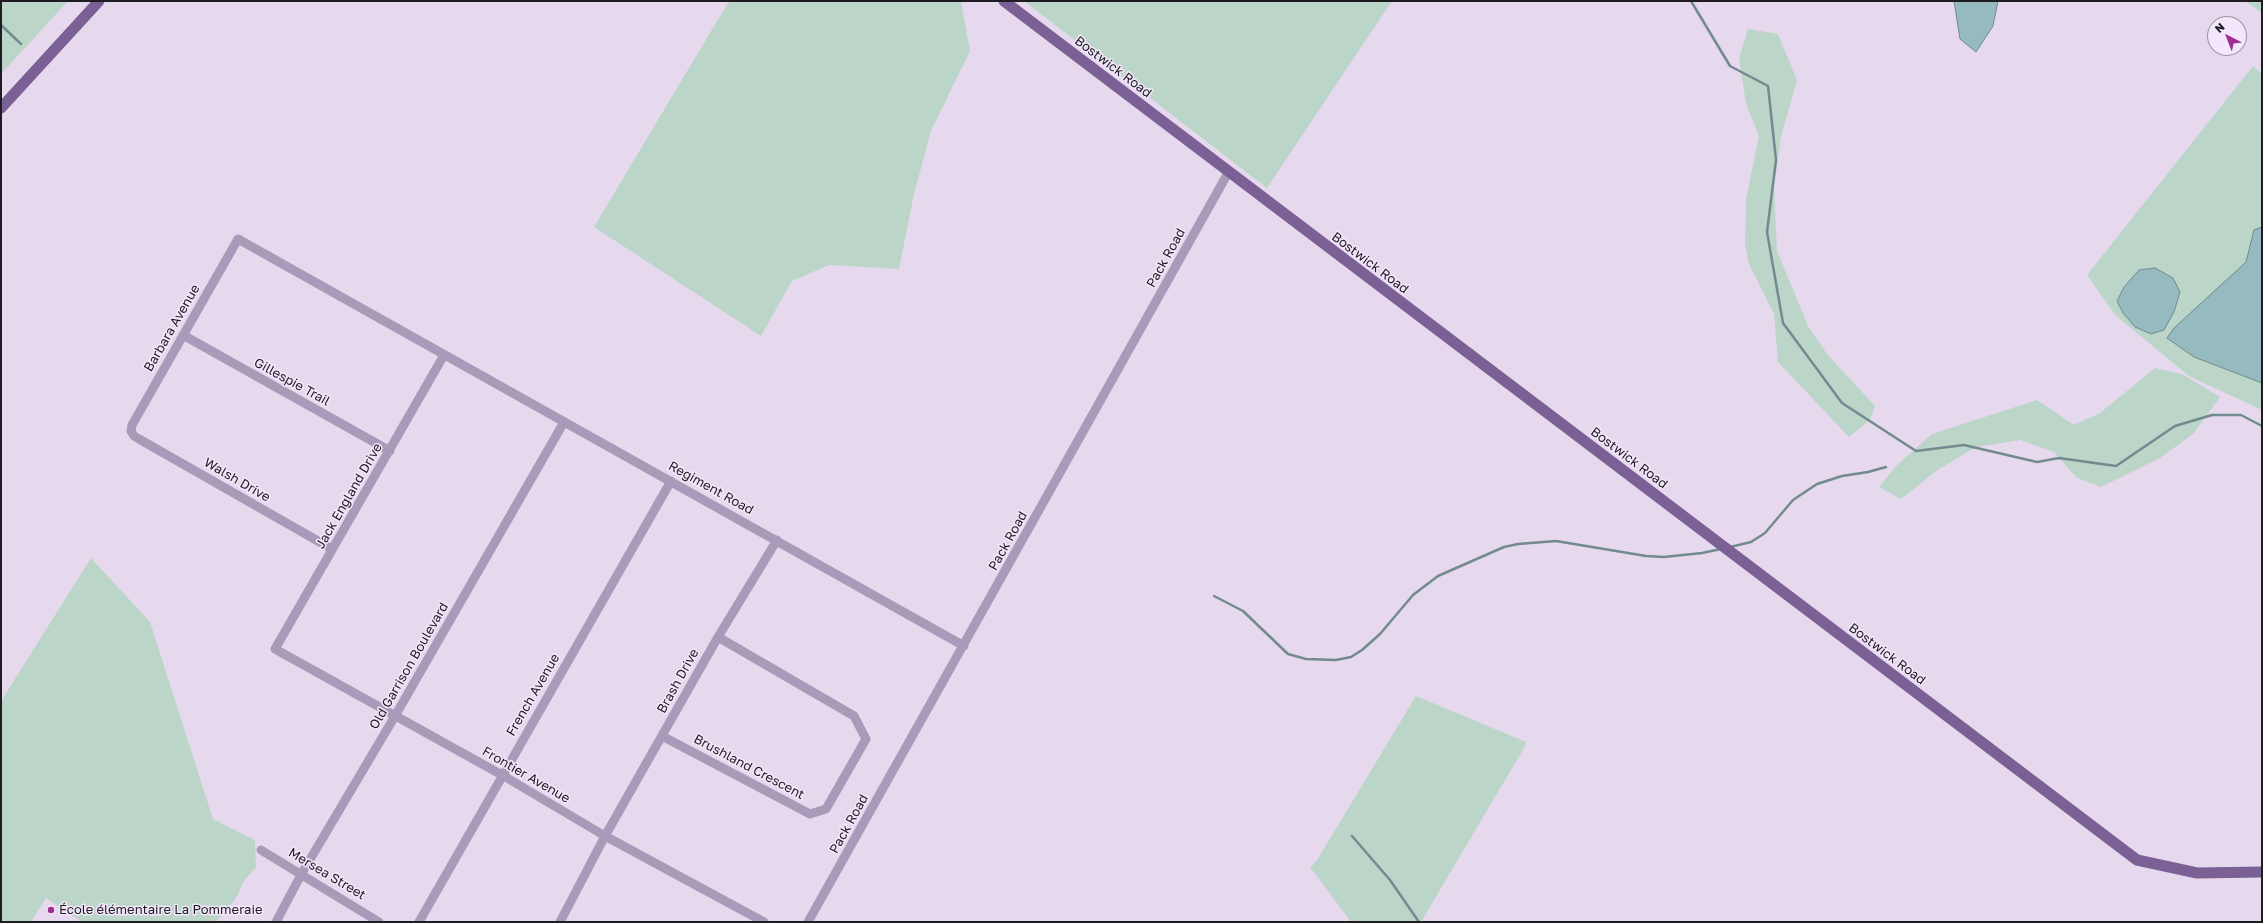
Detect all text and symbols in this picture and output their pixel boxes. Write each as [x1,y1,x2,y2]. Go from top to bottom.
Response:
north arrow [2207,16,2247,56]
text: N [2212,20,2227,35]
street label: Bostwick Road [1071,33,1155,101]
street label: Pack Road [1143,226,1189,290]
street label: Bostwick Road [1328,229,1412,297]
street label: Barbara Avenue [141,282,203,374]
street label: Gillespie Trail [251,355,333,409]
street label: Bostwick Road [1587,424,1671,492]
street label: Jack England Drive [312,441,386,551]
street label: Walsh Drive [201,455,273,505]
street label: Regiment Road [666,458,756,518]
street label: Pack Road [985,509,1031,573]
street label: Old Garrison Boulevard [366,600,452,732]
street label: Bostwick Road [1845,620,1929,688]
street label: Brash Drive [654,646,702,716]
street label: French Avenue [503,651,563,739]
street label: Brushland Crescent [691,731,807,803]
street label: Frontier Avenue [479,744,573,806]
street label: Pack Road [826,792,872,856]
street label: Mersea Street [286,845,368,903]
place label: École élémentaire La Pommeraie [59,902,262,918]
marker: École élémentaire La Pommeraie [46,905,56,915]

